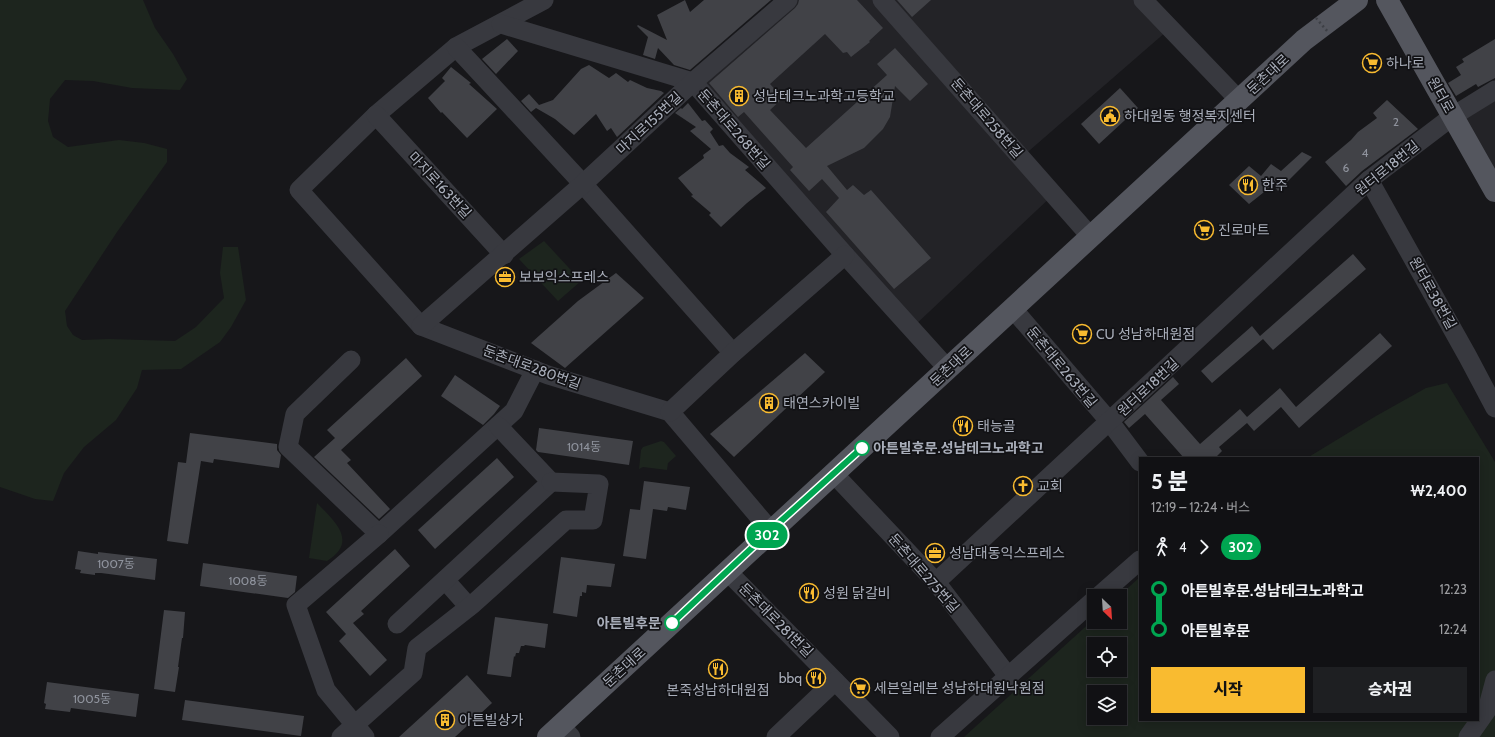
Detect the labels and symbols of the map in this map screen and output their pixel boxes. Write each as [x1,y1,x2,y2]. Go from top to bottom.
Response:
street label: 둔촌대로 [1243,50,1293,98]
supermarket icon: 하나로 [1361,52,1383,74]
place label: 하나로 [1386,54,1425,72]
street label: 둔촌대로258번길 [947,74,1027,162]
street label: 원터로 [1424,74,1458,116]
street label: 둔촌대로268번길 [694,85,774,173]
building icon: 성남테크노과학고등학교 [728,85,750,107]
place label: 성남테크노과학고등학교 [753,87,895,105]
street label: 마지로155번길 [612,88,686,158]
public building icon: 하대원동 행정복지센터 [1099,105,1121,127]
place label: 하대원동 행정복지센터 [1124,107,1256,125]
house number: 2 [1393,114,1399,129]
street label: 원터로18번길 [1351,137,1423,199]
house number: 4 [1362,145,1369,160]
street label: 마지로163번길 [405,148,475,222]
house number: 6 [1343,160,1350,175]
restaurant icon: 한주 [1237,174,1259,196]
place label: 한주 [1262,176,1288,194]
supermarket icon: 진로마트 [1193,219,1215,241]
place label: 진로마트 [1218,221,1270,239]
street label: 원터로38번길 [1406,253,1460,333]
office icon: 보보익스프레스 [494,266,516,288]
place label: 보보익스프레스 [519,268,609,286]
street label: 둔촌대로263번길 [1023,323,1101,411]
supermarket icon: CU 성남하대원점 [1071,323,1093,345]
place label: CU 성남하대원점 [1096,325,1195,343]
street label: 둔촌대로280번길 [481,341,583,393]
street label: 둔촌대로 [926,342,976,390]
street label: 원터로18번길 [1114,354,1182,420]
building icon: 태연스카이빌 [758,392,780,414]
place label: 태연스카이빌 [783,394,860,412]
restaurant icon: 태능골 [952,415,974,437]
place label: 태능골 [977,417,1016,435]
house number: 1014동 [567,439,601,454]
place label: 아튼빌후문.성남테크노과학고 [873,439,1044,457]
marker: 아튼빌후문.성남테크노과학고 [854,440,870,456]
church icon: 교회 [1012,475,1034,497]
place label: 교회 [1037,477,1063,495]
line badge: 302 [744,522,790,548]
street label: 둔촌대로275번길 [885,530,963,616]
office icon: 성남대동익스프레스 [924,542,946,564]
place label: 성남대동익스프레스 [949,544,1065,562]
house number: 1007동 [97,556,135,571]
house number: 1008동 [229,573,267,588]
street label: 둔촌대로281번길 [735,579,817,661]
restaurant icon: 성원 닭갈비 [798,582,820,604]
place label: 성원 닭갈비 [823,584,891,602]
north arrow [1087,589,1127,629]
place label: 아튼빌후문 [597,614,661,632]
marker: 아튼빌후문 [664,615,680,631]
street label: 둔촌대로 [599,643,649,691]
restaurant icon: 본죽성남하대원점 [707,658,729,680]
restaurant icon: bbq [805,667,827,689]
place label: bbq [779,669,802,687]
supermarket icon: 세븐일레븐 성남하대원낙원점 [849,677,871,699]
place label: 세븐일레븐 성남하대원낙원점 [874,679,1045,697]
place label: 본죽성남하대원점 [666,681,770,699]
house number: 1005동 [73,691,111,706]
building icon: 아튼빌상가 [434,709,456,731]
place label: 아튼빌상가 [459,711,524,729]

